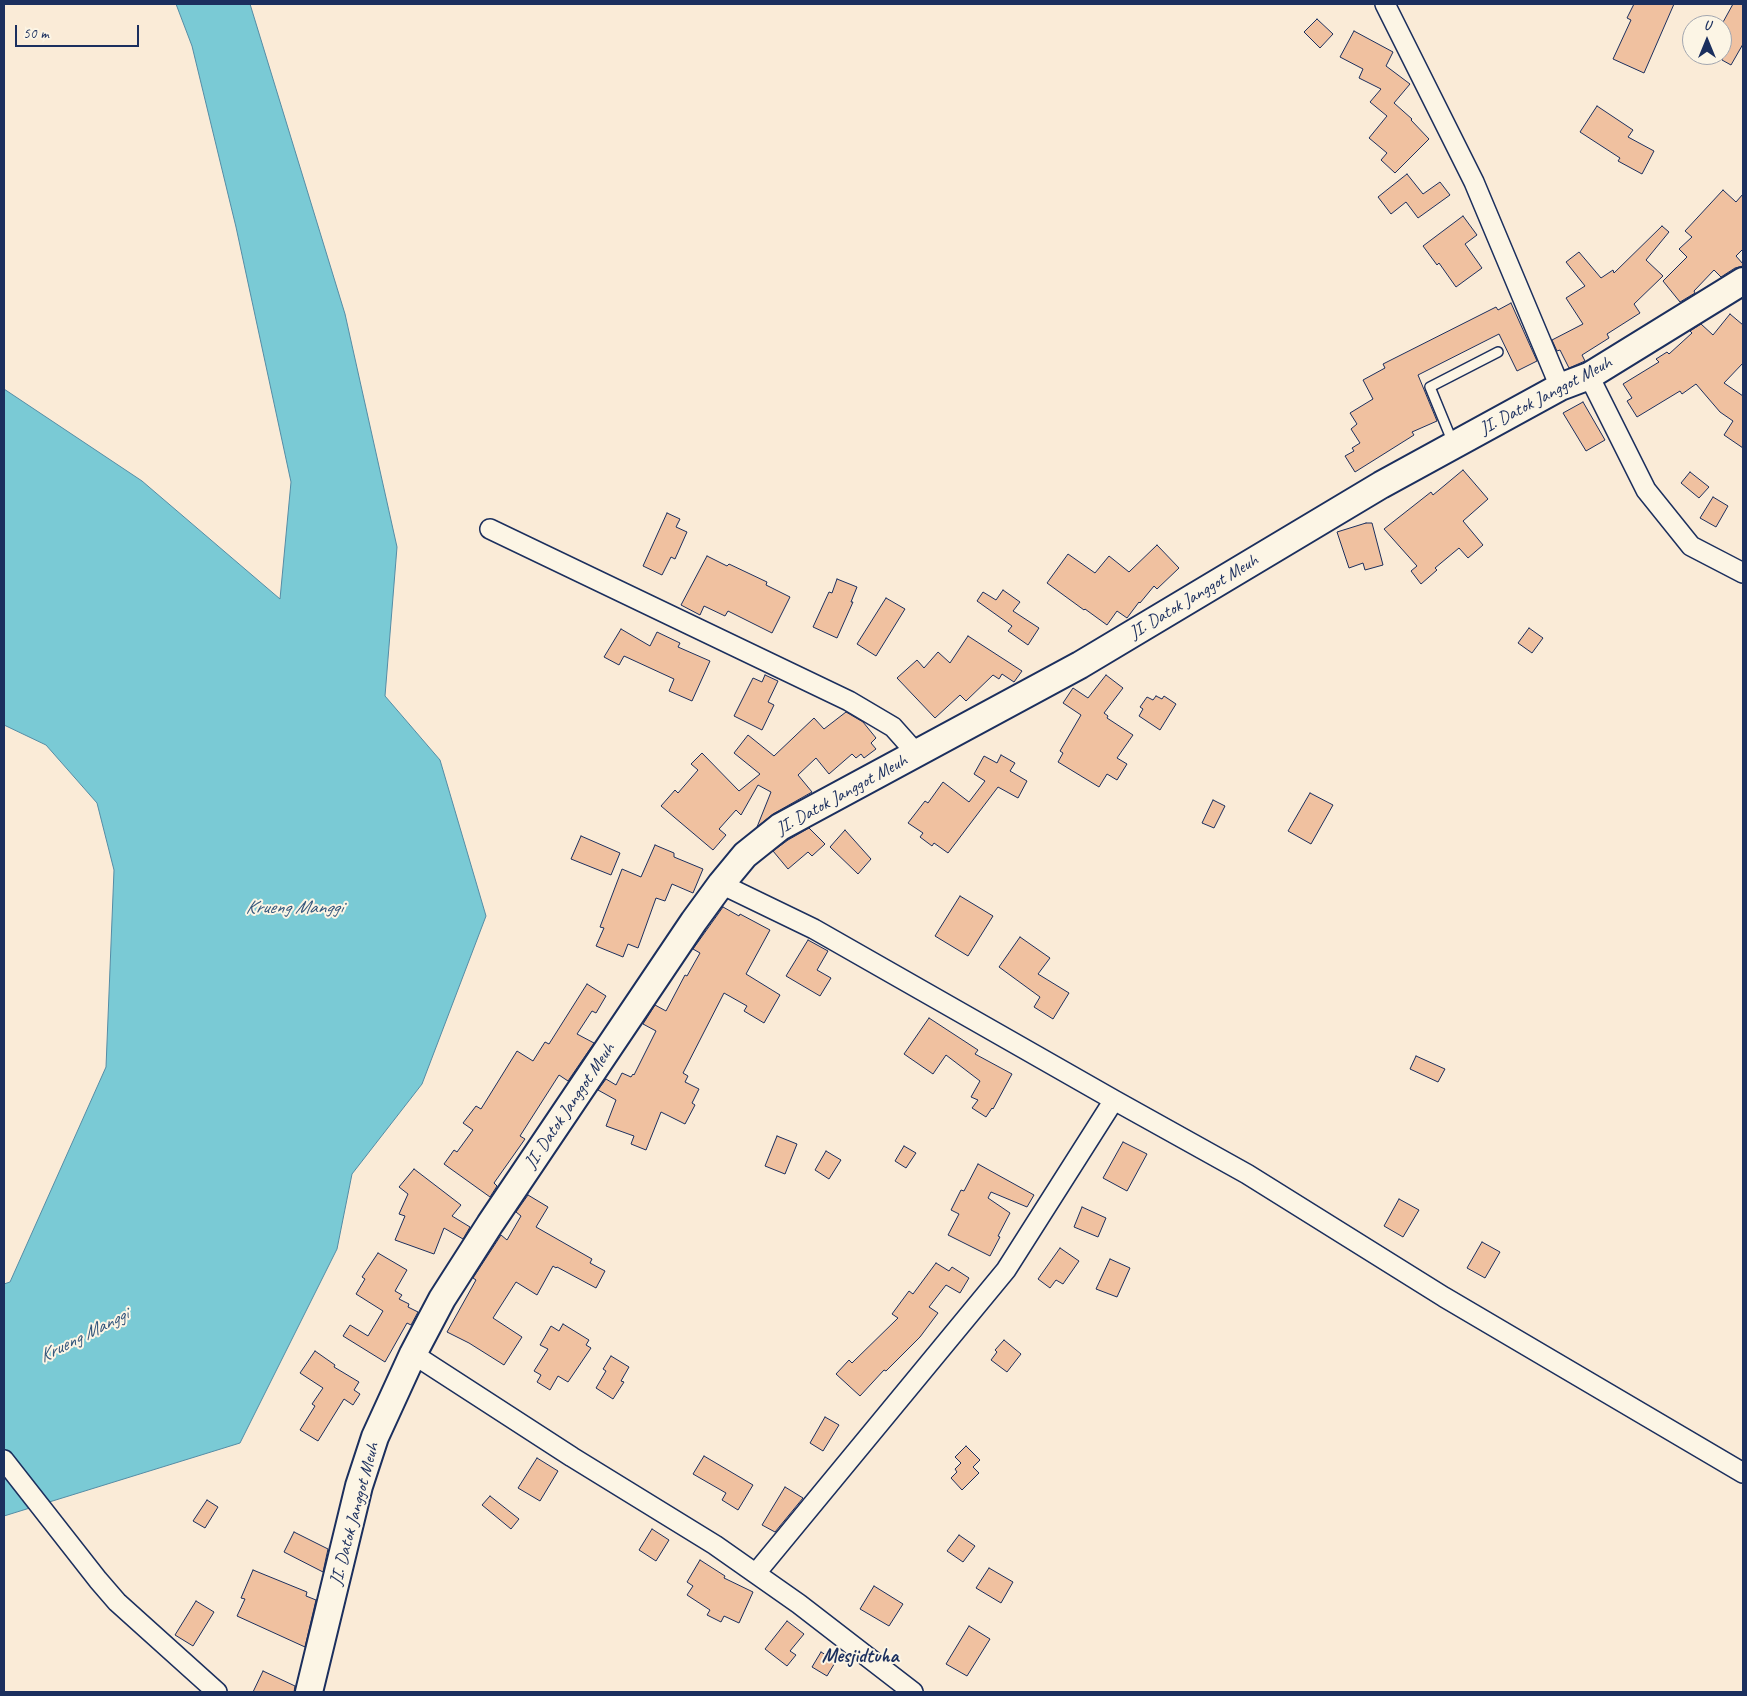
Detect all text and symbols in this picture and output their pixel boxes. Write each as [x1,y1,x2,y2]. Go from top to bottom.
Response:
scale bar [18,15,141,47]
north arrow [1682,15,1732,65]
text: U [1704,17,1710,34]
text: 50 m [23,24,49,43]
street label: JI. Datok Janggot Meuh [1476,352,1616,440]
street label: JI. Datok Janggot Meuh [1126,550,1262,644]
street label: JI. Datok Janggot Meuh [773,750,911,840]
water label: Krueng Manggi [246,897,342,919]
street label: JI. Datok Janggot Meuh [520,1039,620,1173]
water label: Krueng Manggi [36,1304,132,1368]
street label: JI. Datok Janggot Meuh [326,1440,384,1588]
district label: Mesjidtuha [822,1645,898,1669]

